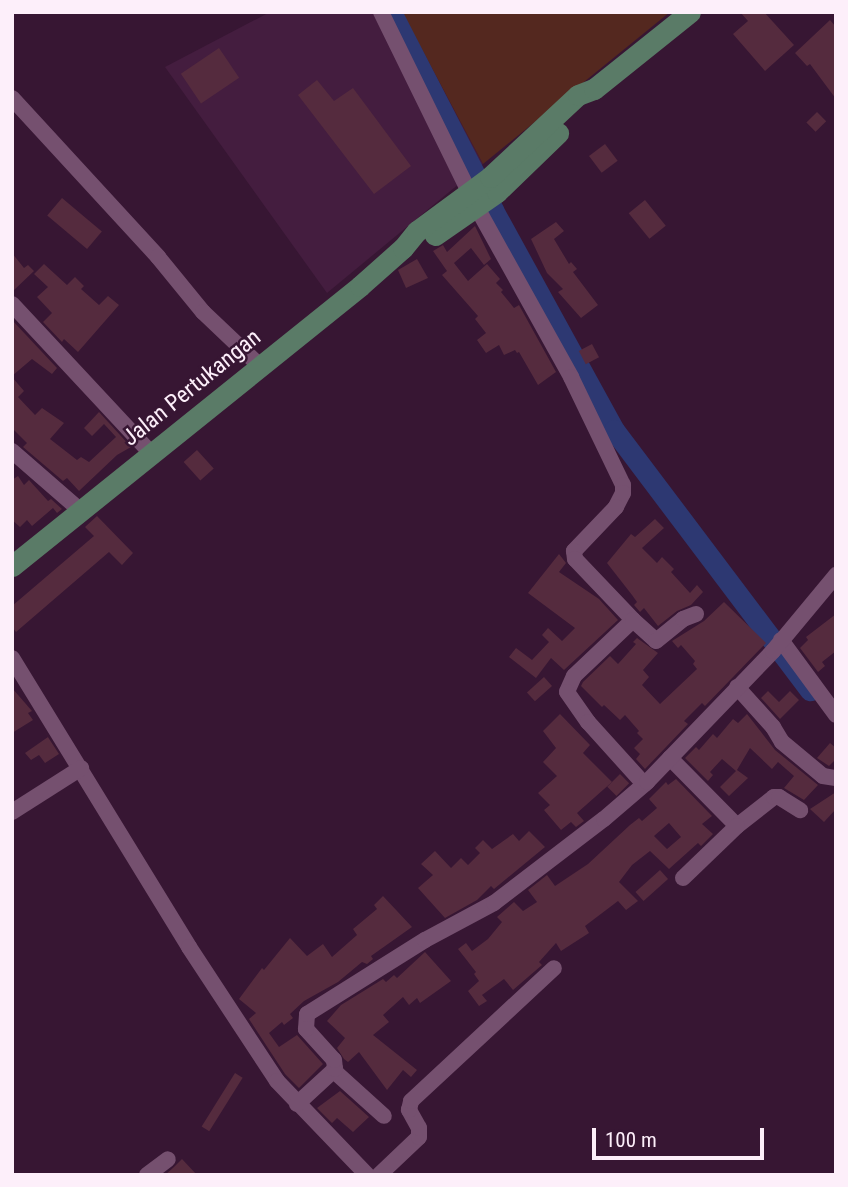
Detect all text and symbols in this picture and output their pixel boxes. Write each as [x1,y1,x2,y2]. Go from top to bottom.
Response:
street label: Jalan Pertukangan [117,324,267,452]
scale bar [596,1114,768,1158]
text: 100 m [605,1128,657,1152]

